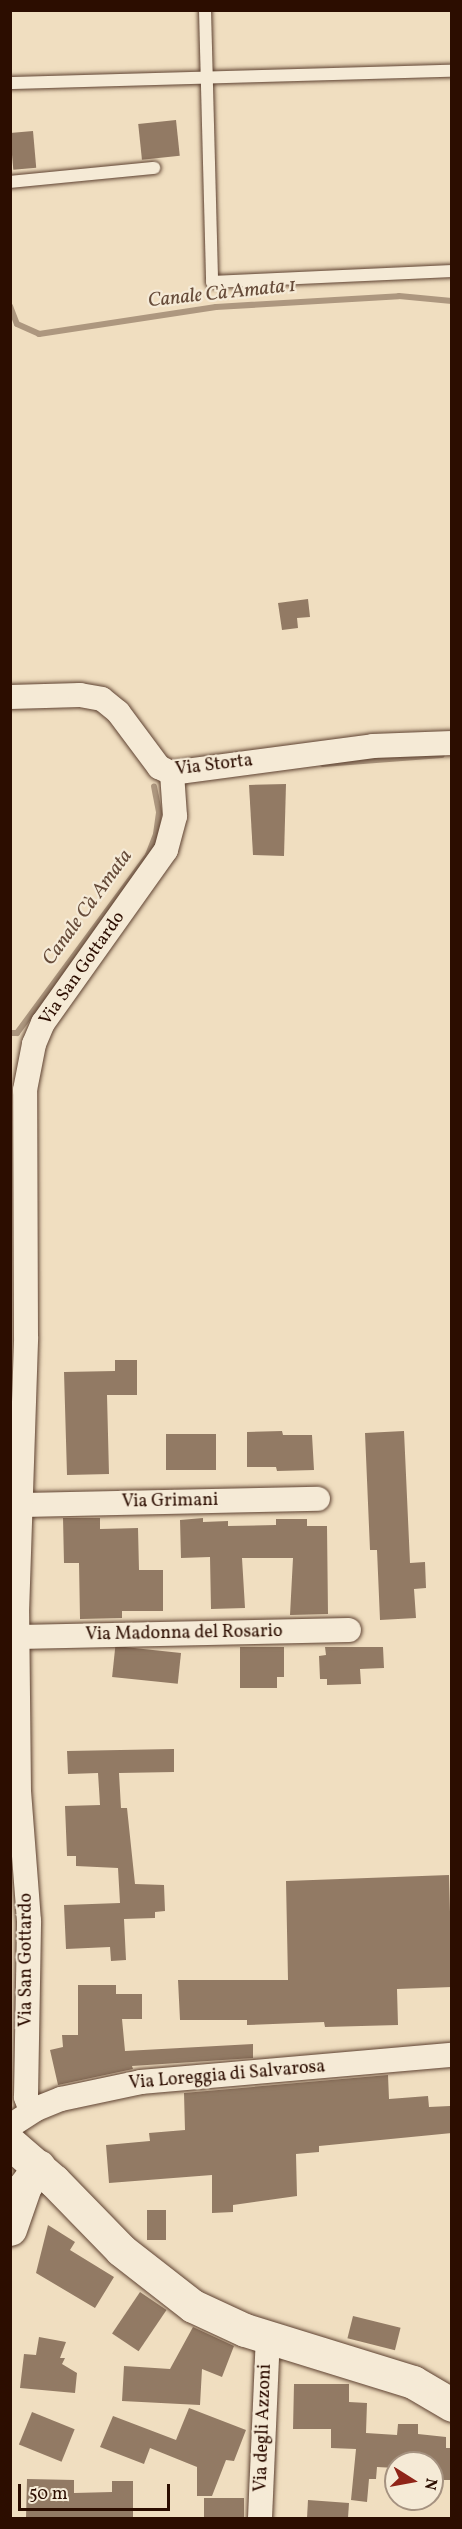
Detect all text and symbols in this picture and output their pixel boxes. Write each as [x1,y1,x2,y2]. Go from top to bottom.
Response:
water label: Canale Cà Amata 1 [147,274,297,314]
street label: Via Storta [174,751,254,781]
water label: Canale Cà Amata [38,845,138,971]
street label: Via San Gottardo [36,908,130,1030]
street label: Via Grimani [122,1490,218,1514]
street label: Via Madonna del Rosario [85,1621,283,1647]
street label: Via San Gottardo [16,1893,38,2027]
street label: Via Loreggia di Salvarosa [128,2057,326,2095]
street label: Via degli Azzoni [251,2364,277,2492]
north arrow [384,2451,444,2511]
scale bar [21,2472,172,2510]
text: N [418,2476,442,2492]
text: 50 m [29,2482,68,2507]

